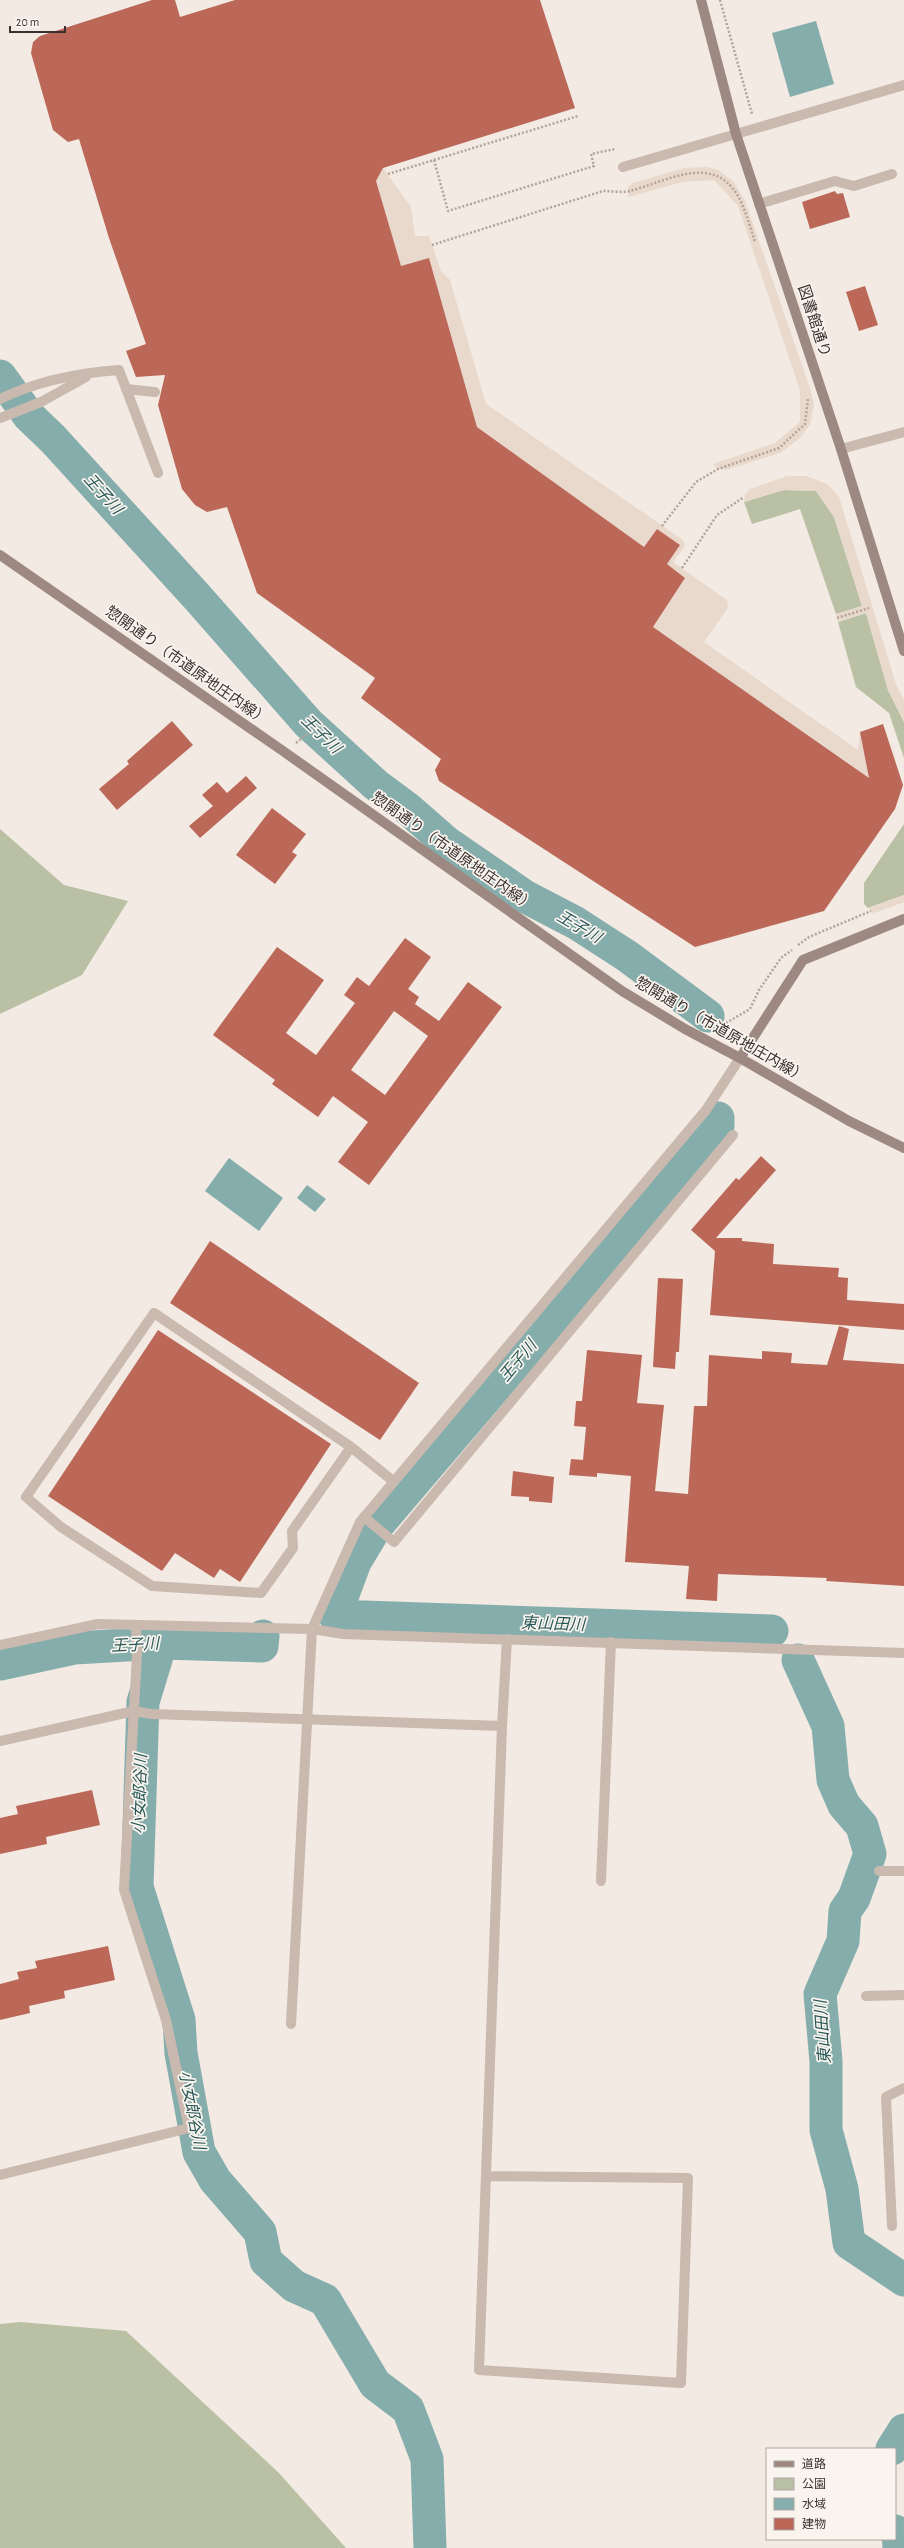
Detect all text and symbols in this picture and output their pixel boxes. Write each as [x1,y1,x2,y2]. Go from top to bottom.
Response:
scale bar [10,8,65,34]
text: 20 m [16,16,39,28]
street label: 図書館通り [795,283,834,359]
water label: 王子川 [81,471,126,519]
street label: 惣開通り（市道原地庄内線） [103,603,272,728]
water label: 王子川 [298,712,345,758]
street label: 惣開通り（市道原地庄内線） [369,789,538,914]
water label: 王子川 [554,908,606,947]
street label: 惣開通り（市道原地庄内線） [633,974,810,1085]
water label: 王子川 [496,1336,541,1385]
water label: 東山田川 [521,1614,587,1633]
water label: 王子川 [111,1636,161,1654]
water label: 小女郎谷川 [130,1752,149,1834]
water label: 東山田川 [812,1998,833,2065]
water label: 小女郎谷川 [177,2069,209,2153]
legend [766,2448,896,2540]
text: 道路 [802,2457,826,2470]
text: 公園 [802,2478,826,2490]
text: 水域 [802,2498,826,2510]
text: 建物 [802,2517,826,2530]

